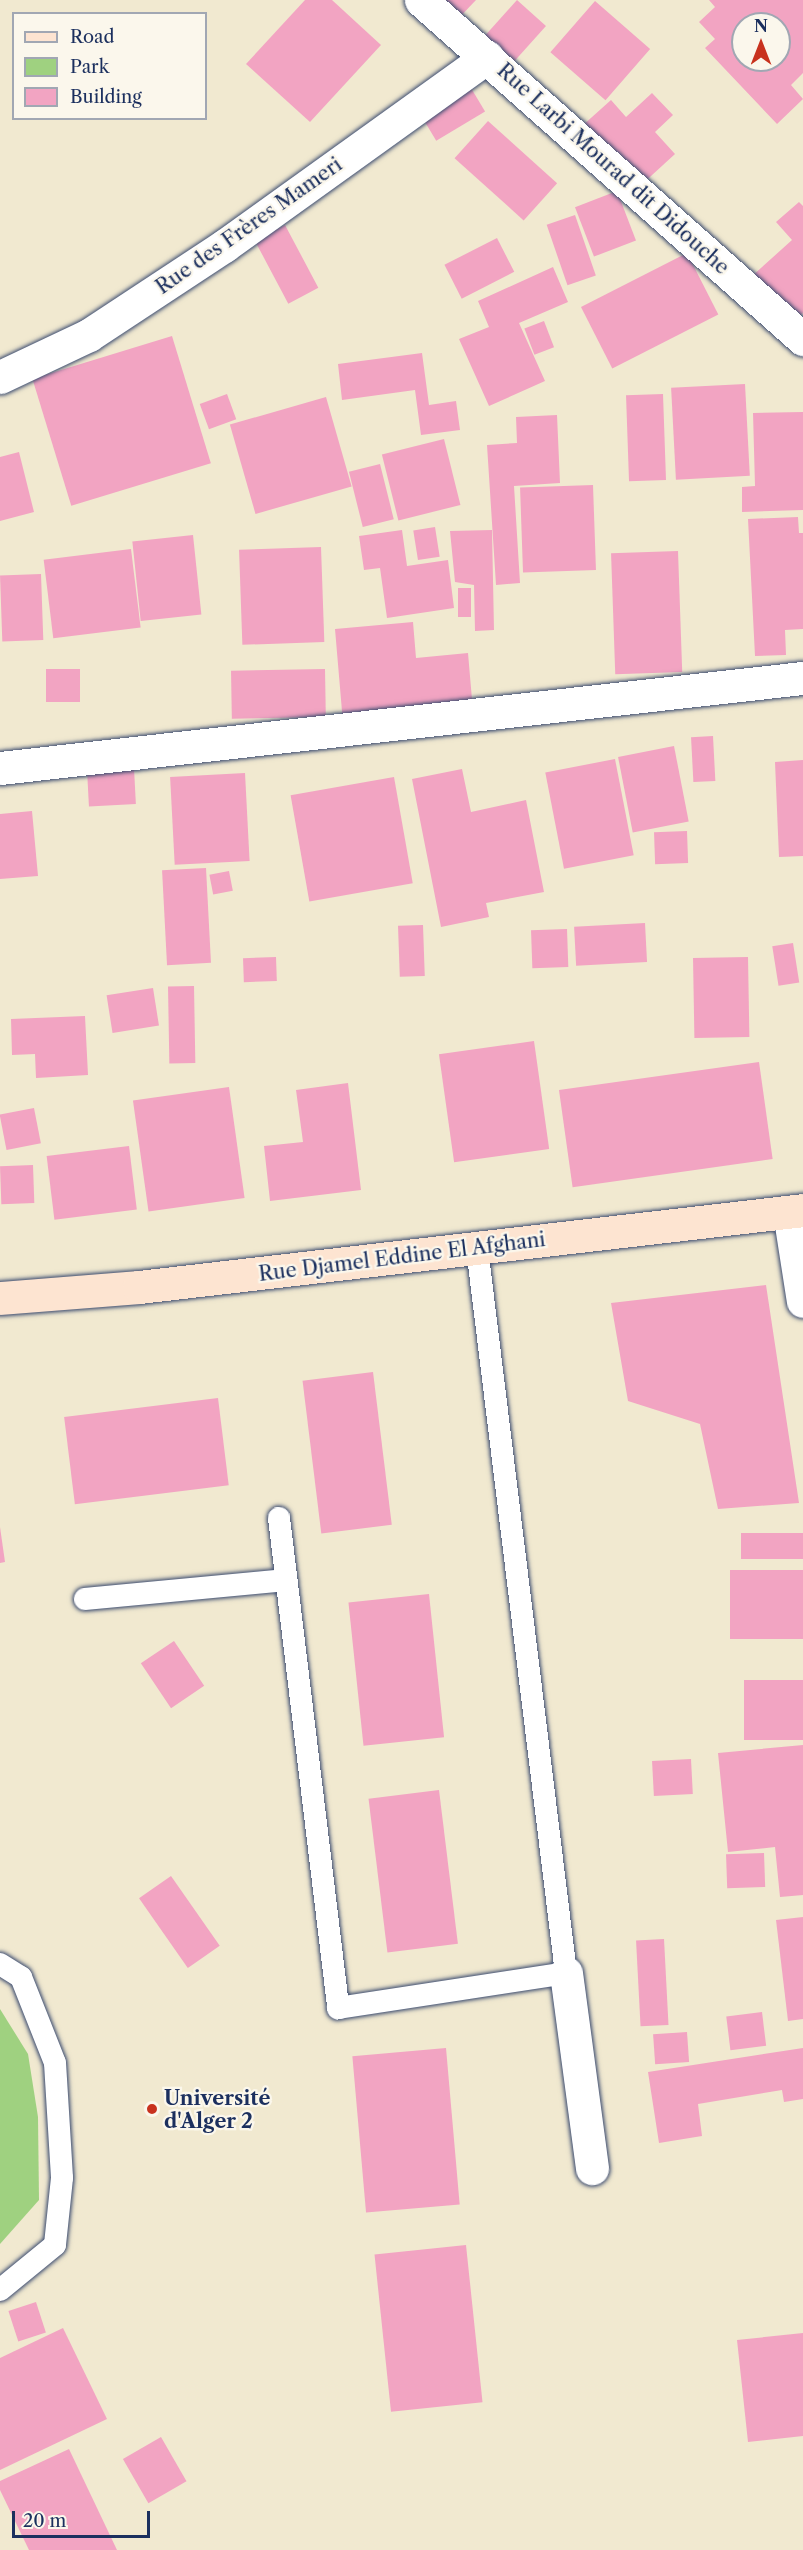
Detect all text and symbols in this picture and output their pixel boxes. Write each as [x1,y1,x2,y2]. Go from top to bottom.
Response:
legend [12,12,207,120]
north arrow [731,12,791,72]
text: N [754,16,768,36]
text: Road [70,26,115,48]
text: Park [70,56,109,78]
street label: Rue Larbi Mourad dit Didouche [492,58,734,280]
text: Building [70,86,142,108]
street label: Rue des Frères Mameri [151,153,347,299]
street label: Rue Djamel Eddine El Afghani [257,1227,547,1287]
place label: Université d'Alger 2 [164,2086,270,2133]
marker: Université d'Alger 2 [145,2102,159,2116]
scale bar [15,2499,153,2537]
text: 20 m [23,2510,66,2532]

